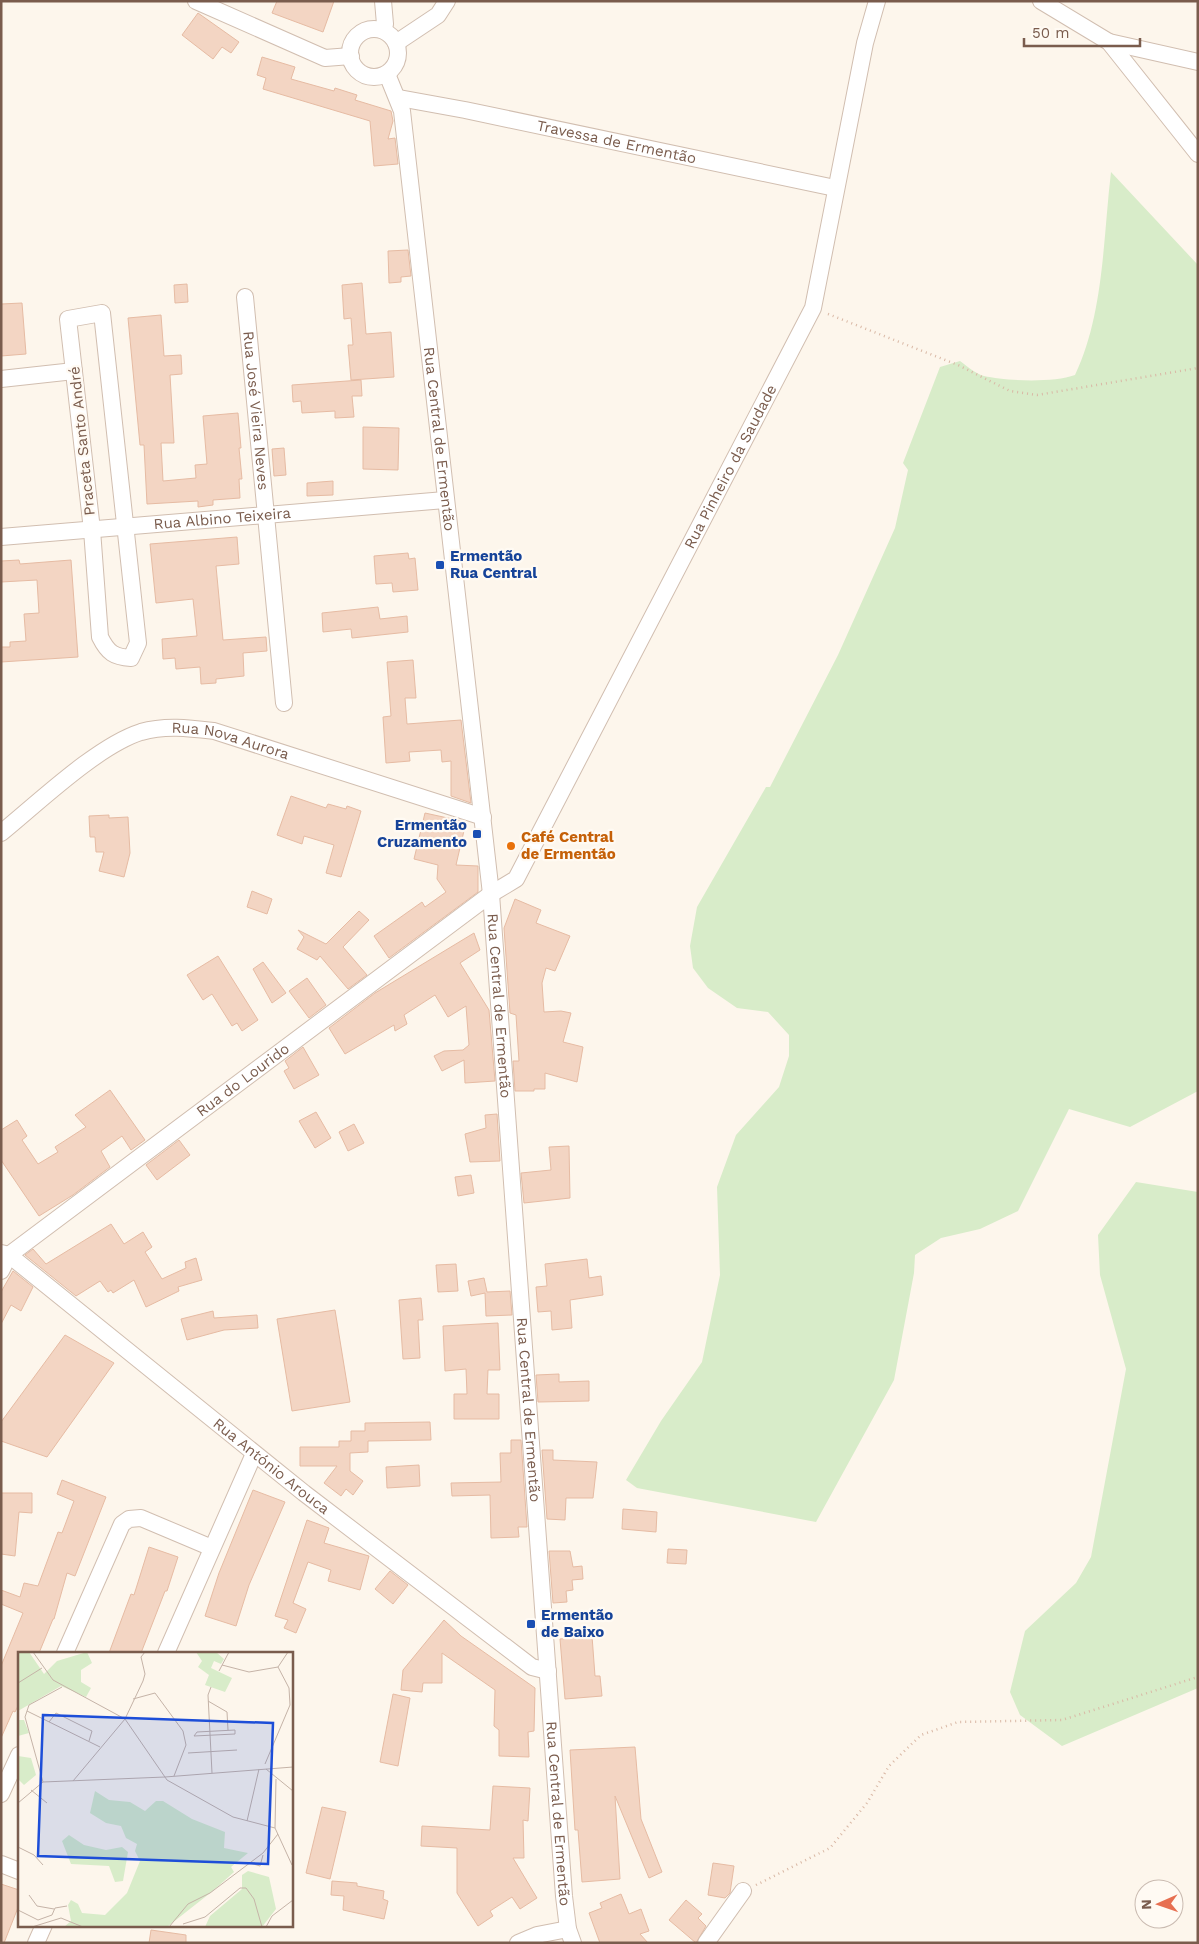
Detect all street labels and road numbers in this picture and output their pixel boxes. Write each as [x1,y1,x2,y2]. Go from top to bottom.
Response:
street label: Travessa de Ermentão [535,116,698,168]
street label: Rua José Vieira Neves [239,330,273,491]
street label: Rua Central de Ermentão [420,346,459,532]
street label: Praceta Santo André [65,365,99,517]
street label: Rua Pinheiro da Saudade [680,381,781,552]
street label: Rua Albino Teixeira [153,504,292,533]
street label: Rua Nova Aurora [172,719,292,764]
street label: Rua Central de Ermentão [483,913,515,1099]
street label: Rua do Lourido [193,1039,293,1121]
street label: Rua Central de Ermentão [513,1317,544,1503]
street label: Rua António Arouca [209,1414,333,1518]
street label: Rua Central de Ermentão [542,1721,574,1907]

